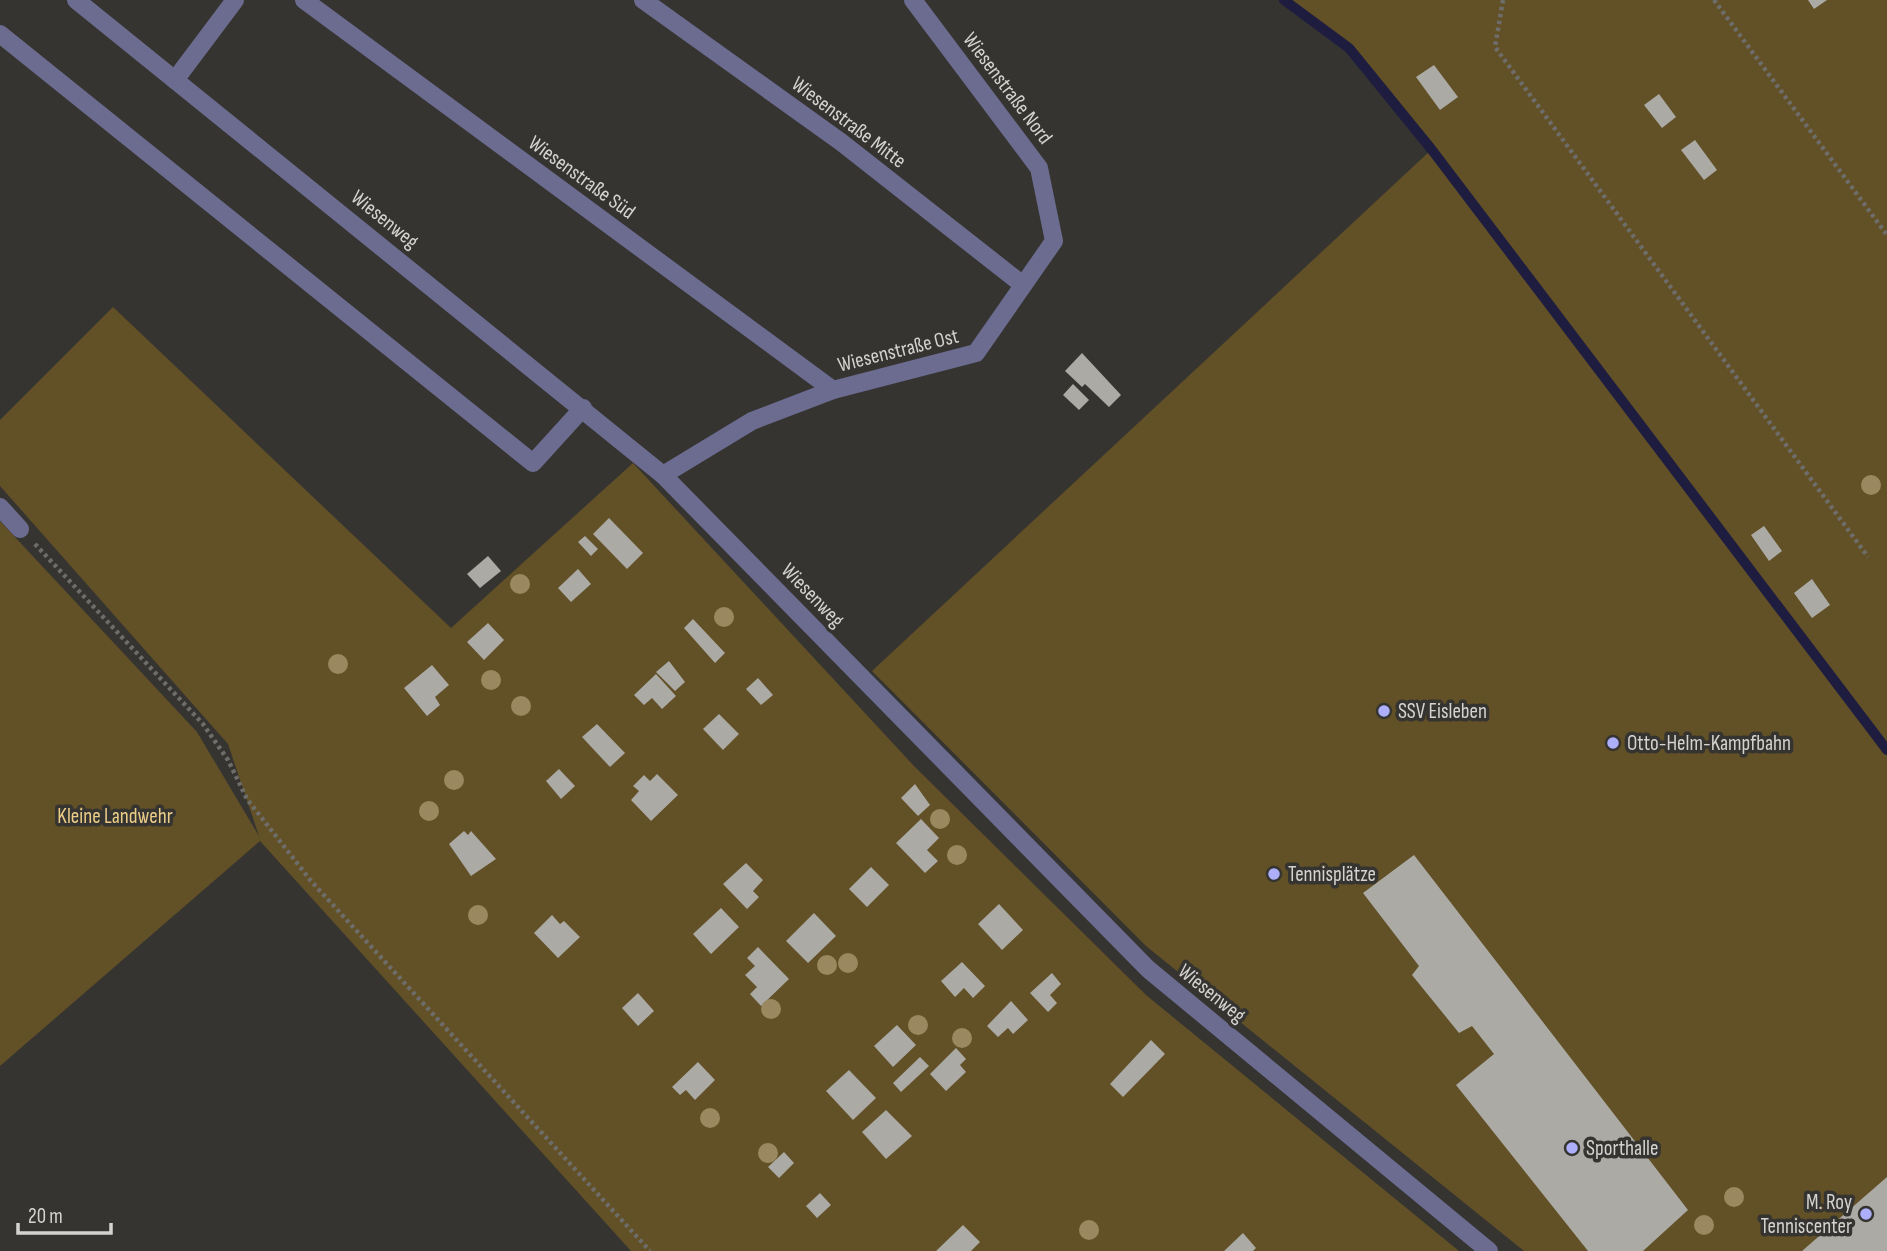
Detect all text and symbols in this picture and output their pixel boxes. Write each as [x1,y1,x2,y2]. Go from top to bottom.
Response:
street label: Wiesenstraße Nord [958,28,1058,149]
street label: Wiesenstraße Mitte [787,71,911,174]
street label: Wiesenstraße Süd [523,130,640,225]
street label: Wiesenweg [346,185,423,254]
street label: Wiesenstraße Ost [835,323,961,378]
street label: Wiesenweg [776,558,849,633]
place label: SSV Eisleben [1398,699,1487,724]
marker: SSV Eisleben [1376,703,1392,719]
place label: Otto-Helm-Kampfbahn [1627,731,1791,756]
marker: Otto-Helm-Kampfbahn [1605,735,1621,751]
park label: Kleine Landwehr [57,804,173,829]
place label: Tennisplätze [1288,862,1376,887]
marker: Tennisplätze [1266,866,1282,882]
street label: Wiesenweg [1173,959,1250,1028]
place label: Sporthalle [1586,1136,1658,1161]
marker: Sporthalle [1564,1140,1580,1156]
place label: M. Roy Tenniscenter [1760,1190,1852,1239]
scale bar [18,1192,110,1236]
text: 20 m [28,1204,63,1229]
marker: M. Roy Tenniscenter [1858,1206,1874,1222]

